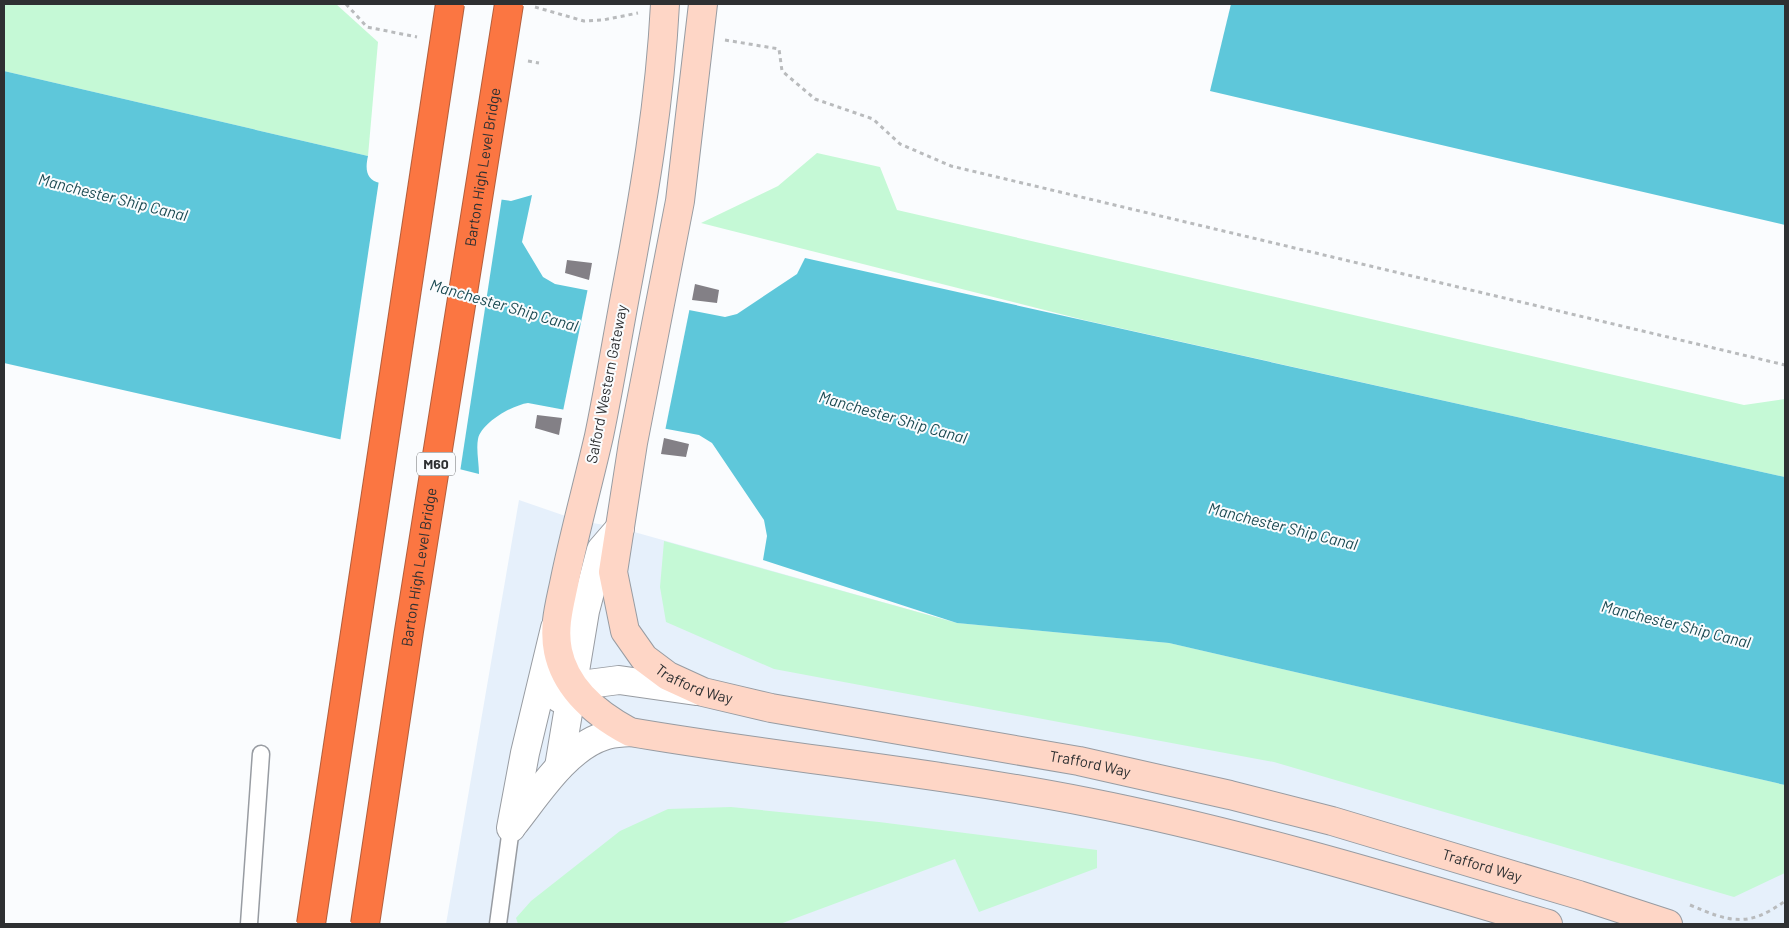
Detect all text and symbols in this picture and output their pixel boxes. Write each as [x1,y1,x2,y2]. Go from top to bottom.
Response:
street label: Barton High Level Bridge [460,86,504,248]
water label: Manchester Ship Canal [36,169,190,224]
water label: Manchester Ship Canal [428,274,581,335]
street label: Salford Western Gateway [582,303,630,465]
water label: Manchester Ship Canal [817,386,970,447]
road number: M60 [417,452,455,476]
street label: Barton High Level Bridge [397,486,440,648]
water label: Manchester Ship Canal [1206,498,1360,553]
water label: Manchester Ship Canal [1599,596,1753,651]
street label: Trafford Way [652,660,735,707]
street label: Trafford Way [1048,746,1133,780]
street label: Trafford Way [1440,844,1524,885]

